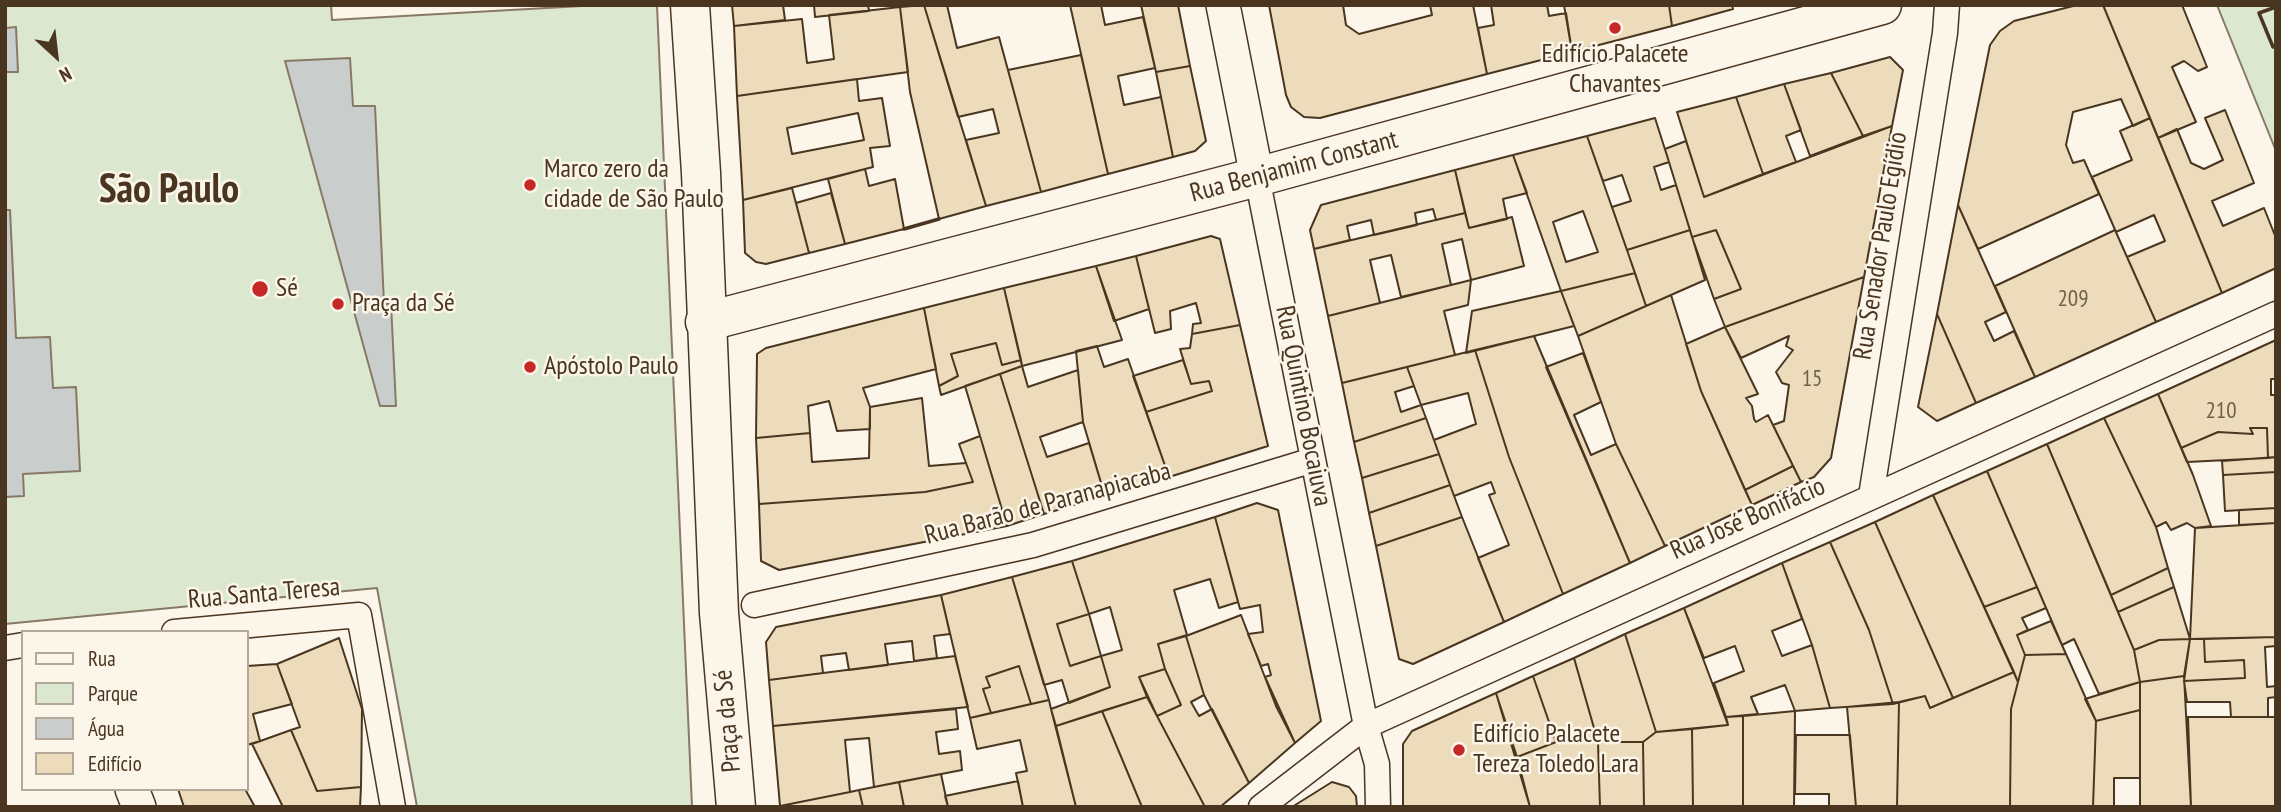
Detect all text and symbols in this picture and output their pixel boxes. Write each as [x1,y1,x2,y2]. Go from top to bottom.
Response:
marker: Edifício Palacete Chavantes [1607,20,1623,36]
north arrow [21,21,91,91]
place label: Edifício Palacete Chavantes [1541,39,1689,100]
text: N [56,62,76,88]
street label: Rua Benjamim Constant [1187,124,1401,210]
street label: Rua Senador Paulo Egídio [1848,130,1914,362]
place label: Marco zero da cidade de São Paulo [544,154,724,216]
district label: São Paulo [99,167,239,215]
marker: Marco zero da cidade de São Paulo [522,177,538,193]
place label: Sé [276,273,298,305]
marker: Sé [250,279,270,299]
house number: 209 [2057,285,2089,313]
place label: Praça da Sé [352,288,455,320]
marker: Praça da Sé [330,296,346,312]
street label: Rua Quintino Bocaiuva [1268,303,1338,509]
place label: Apóstolo Paulo [544,351,679,383]
marker: Apóstolo Paulo [522,359,538,375]
house number: 15 [1802,365,1822,393]
house number: 210 [2205,397,2237,425]
street label: Rua Barão de Paranapiacaba [922,456,1174,552]
street label: Rua José Bonifácio [1666,471,1830,567]
street label: Rua Santa Teresa [187,572,341,616]
legend [21,630,248,791]
text: Rua [88,645,116,672]
street label: Praça da Sé [708,668,748,774]
text: Parque [88,680,138,707]
text: Água [88,715,124,742]
place label: Edifício Palacete Tereza Toledo Lara [1473,719,1639,780]
marker: Edifício Palacete Tereza Toledo Lara [1451,742,1467,758]
text: Edifício [88,750,142,777]

